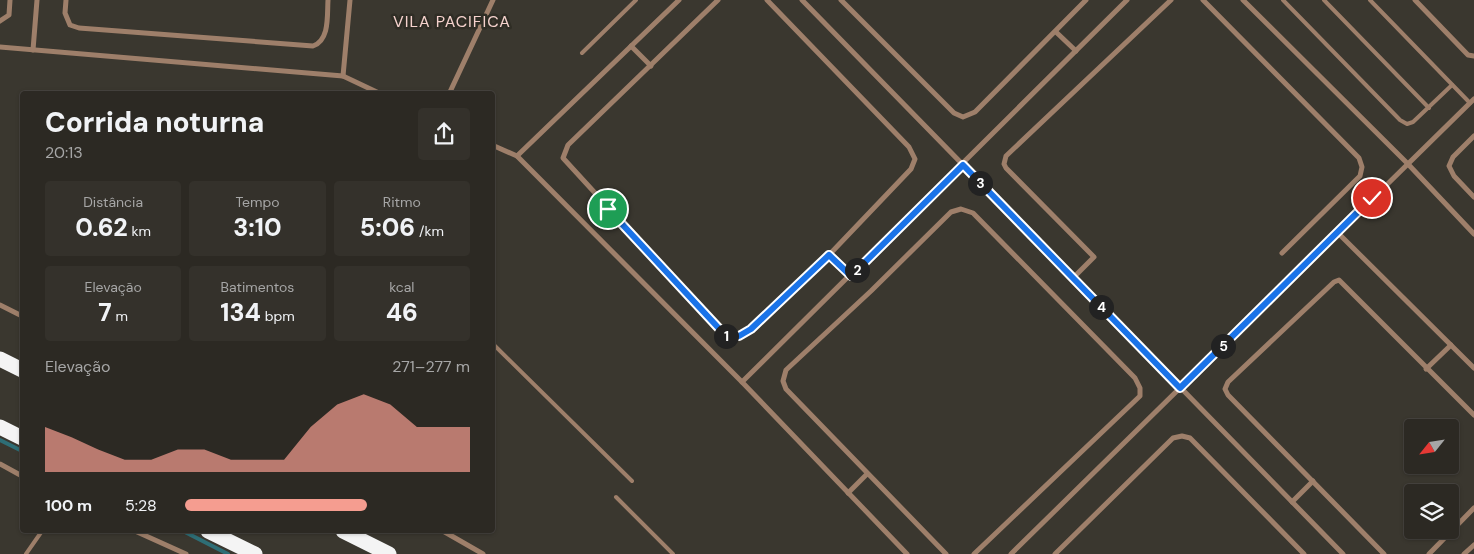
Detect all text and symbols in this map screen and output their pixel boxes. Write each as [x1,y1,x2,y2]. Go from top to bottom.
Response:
district label: VILA PACIFICA [393,11,511,32]
text: Corrida noturna [45,104,264,141]
button: share [418,108,470,160]
text: 20:13 [45,142,83,163]
pin: 3 [968,170,992,196]
text: 3 [976,174,985,192]
pin [1351,177,1393,219]
icon: check [1358,184,1386,212]
pin [587,188,629,230]
text: Distância [83,193,143,211]
text: Tempo [235,193,280,211]
text: Ritmo [383,193,421,211]
icon: arrive [594,195,622,223]
text: 0.62 [75,211,128,244]
text: 3:10 [233,211,282,244]
text: 5:06 [360,211,415,244]
text: km [128,222,151,240]
text: /km [415,222,444,240]
pin: 2 [844,258,870,282]
text: 2 [853,261,862,279]
text: Elevação [85,278,142,296]
text: Batimentos [221,278,294,296]
text: kcal [389,278,414,296]
pin: 4 [1088,294,1114,320]
text: 7 [98,296,112,329]
text: 134 [220,296,261,329]
text: 46 [386,296,418,329]
text: 4 [1097,298,1106,316]
text: m [112,307,128,325]
text: bpm [261,307,295,325]
pin: 1 [714,324,738,348]
text: 1 [724,327,729,345]
pin: 5 [1210,334,1236,358]
text: 5 [1219,337,1228,355]
text: Elevação [45,356,110,377]
text: 271–277 m [392,356,470,377]
north arrow [1404,419,1459,474]
map controls [1404,419,1459,539]
button: layers [1404,484,1459,539]
text: 100 m [45,495,92,516]
text: 5:28 [125,495,157,516]

